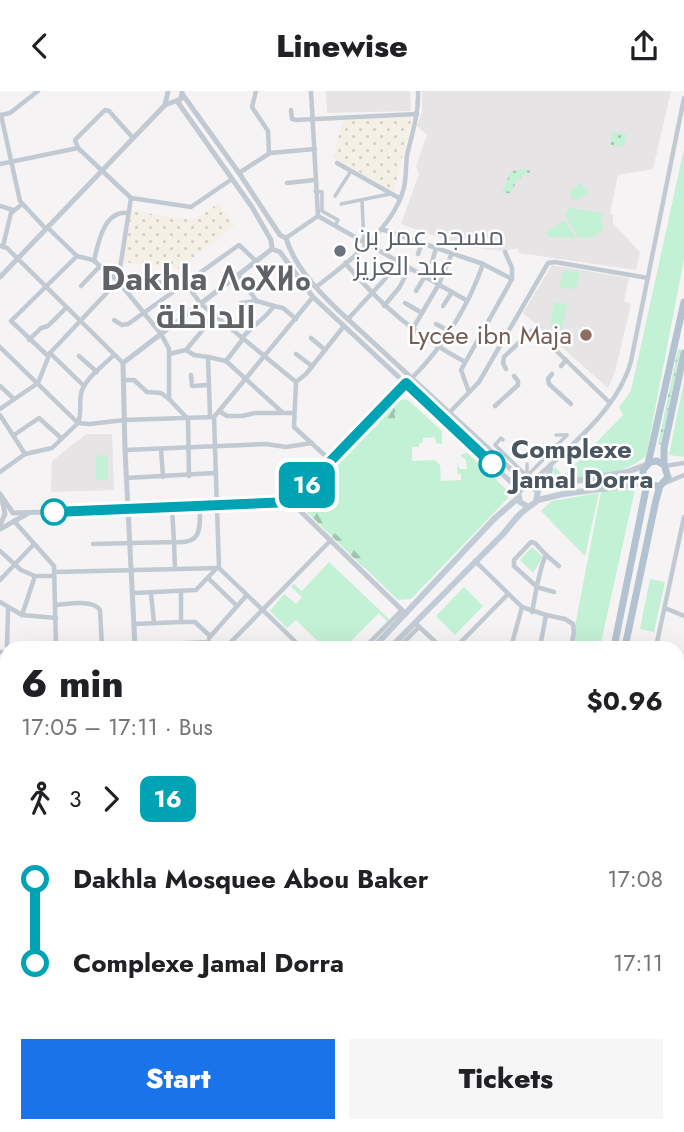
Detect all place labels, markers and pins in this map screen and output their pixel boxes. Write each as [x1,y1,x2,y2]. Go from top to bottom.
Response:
place label: مسجد عمر بن عبد العزيز [352,217,504,285]
marker: مسجد عمر بن عبد العزيز [332,243,348,259]
place label: Lycée ibn Maja [408,316,572,354]
marker: Lycée ibn Maja [578,327,594,343]
place label: Complexe Jamal Dorra [506,430,654,498]
marker: Complexe Jamal Dorra [479,451,505,477]
unlabelled marker [41,499,67,525]

